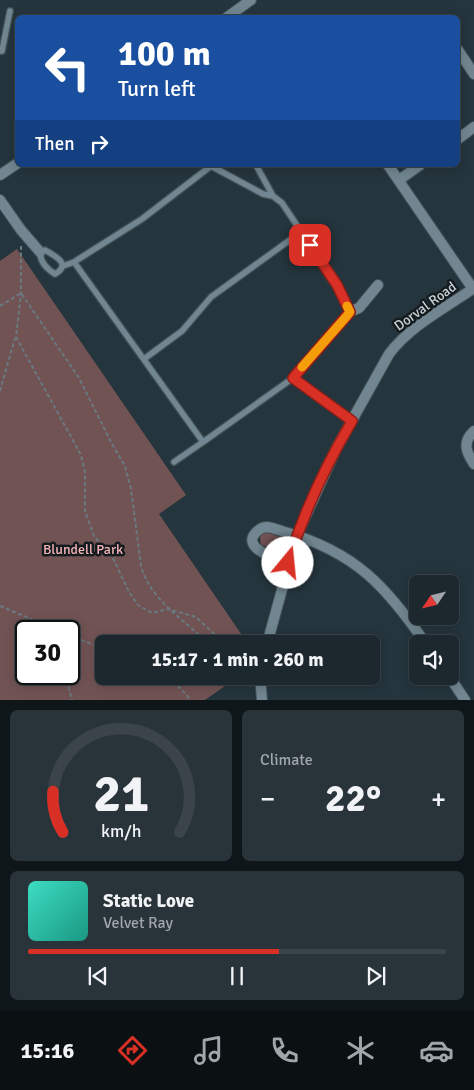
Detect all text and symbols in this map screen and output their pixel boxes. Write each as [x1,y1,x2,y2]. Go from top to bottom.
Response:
text: 100 m [118,32,211,75]
icon: left [35,35,100,100]
text: Turn left [118,75,196,102]
icon: right [85,130,113,158]
text: Then [35,132,75,156]
pin [289,224,331,266]
icon: arrive [296,231,324,259]
street label: Dorval Road [391,278,460,335]
position arrow [261,536,313,588]
park label: Blundell Park [43,541,123,558]
north arrow [409,575,459,625]
map controls [409,575,459,685]
speed limit sign: 30 [15,620,80,685]
button: sound [409,635,459,685]
text: 15:17 · 1 min · 260 m [151,648,324,672]
text: Climate [260,750,313,770]
text: 21 [93,762,149,826]
text: 22° [325,775,381,822]
text: − [260,782,275,816]
text: + [431,782,446,816]
text: km/h [101,820,141,842]
text: Static Love [103,889,194,913]
text: Velvet Ray [103,913,173,933]
icon: previous [84,962,112,990]
icon: pause [223,962,251,990]
icon: next [362,962,390,990]
icon: directions [115,1033,150,1068]
icon: music [191,1033,226,1068]
icon: phone [267,1033,302,1068]
icon: climate [343,1033,378,1068]
icon: car [419,1033,454,1068]
text: 15:16 [20,1037,74,1064]

